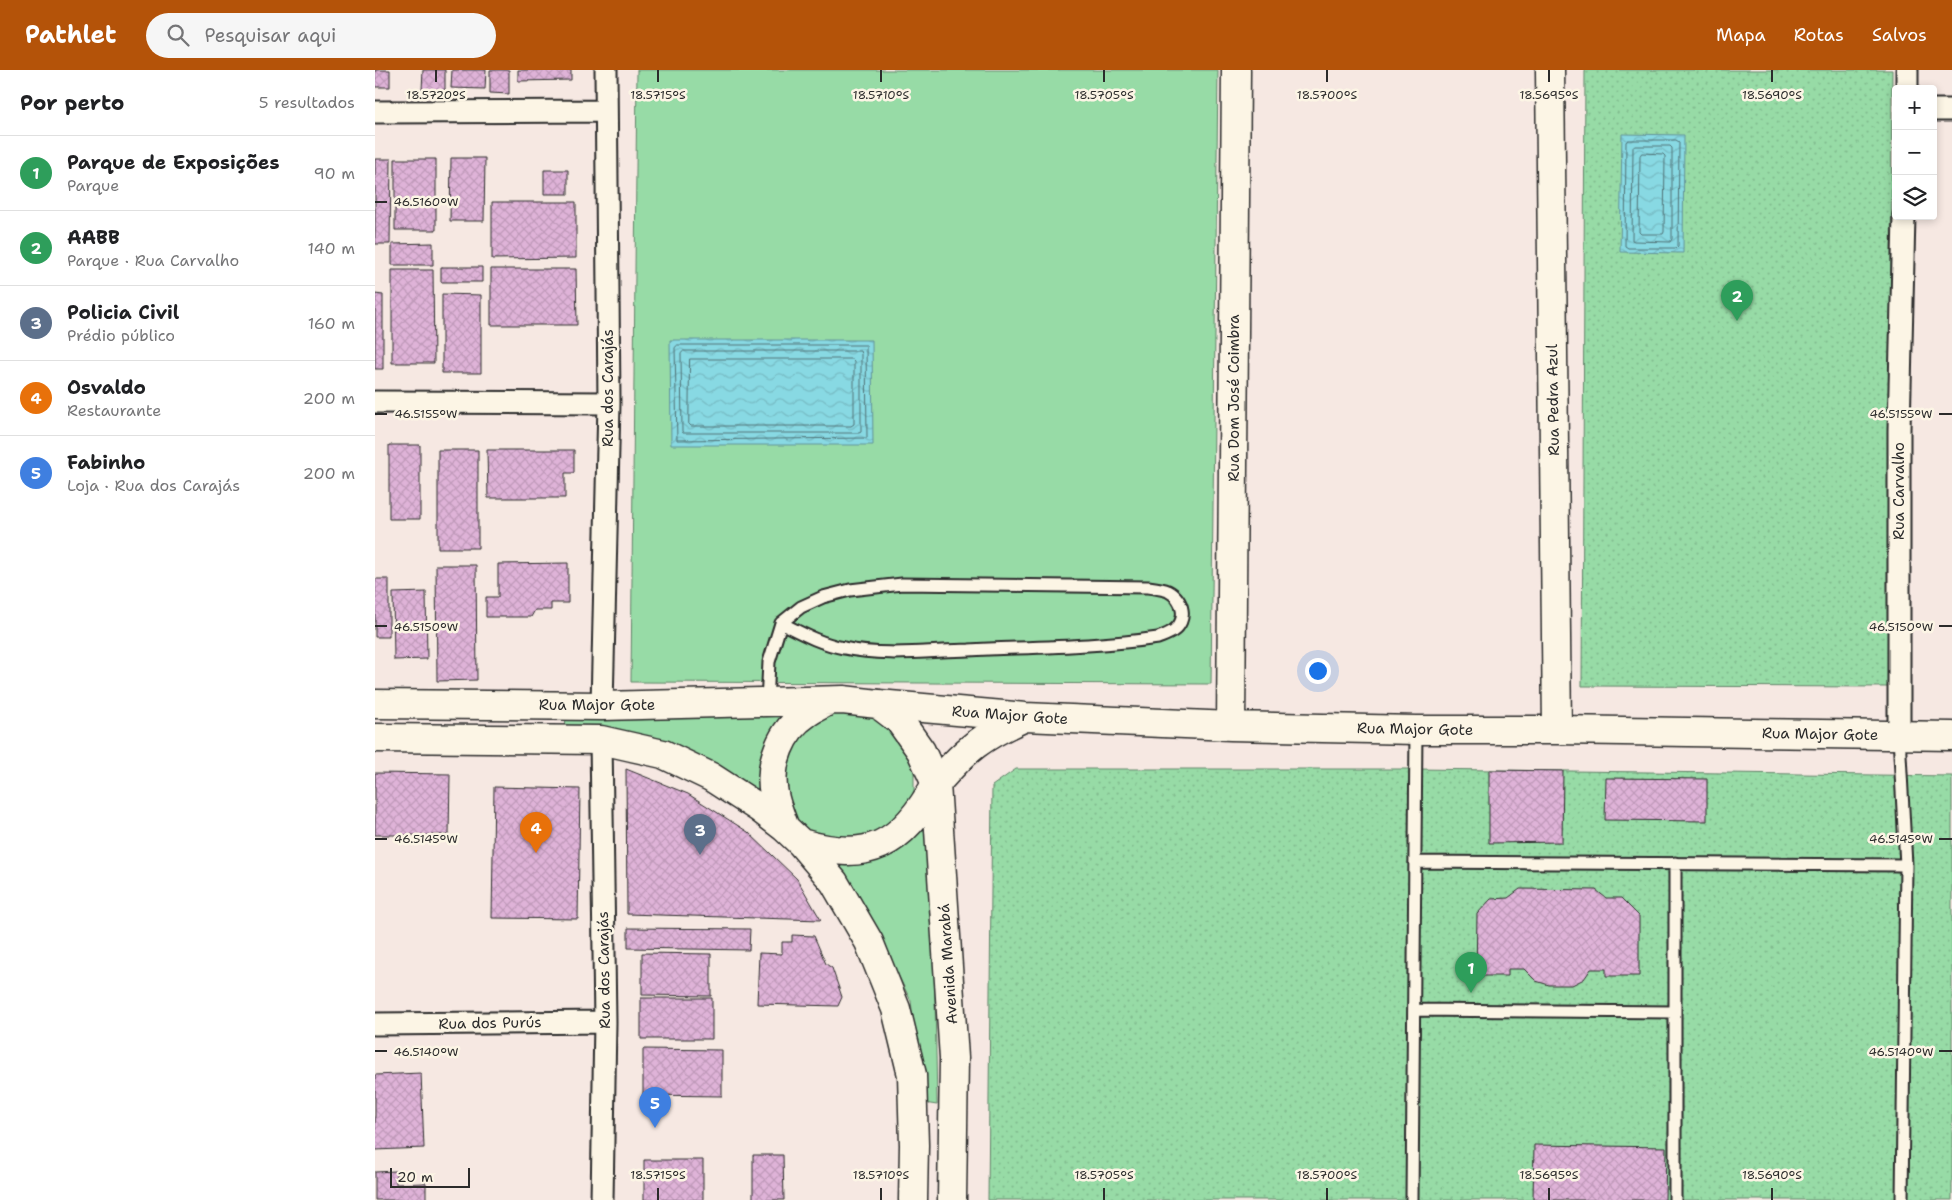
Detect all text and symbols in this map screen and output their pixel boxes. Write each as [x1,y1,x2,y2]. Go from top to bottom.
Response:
search box [146,13,496,58]
text: Pathlet [25,19,116,51]
icon: search [164,21,192,49]
text: Pesquisar aqui [204,23,336,48]
text: Mapa [1716,23,1766,47]
text: Rotas [1794,23,1844,47]
text: Salvos [1872,23,1927,47]
map controls [1892,85,1937,220]
button: + [1892,85,1937,130]
text: 18.5720°S [406,87,466,103]
text: 18.5715°S [630,87,686,103]
text: 18.5710°S [853,87,910,103]
text: 18.5705°S [1074,87,1134,103]
text: 18.5700°S [1297,87,1357,103]
text: 18.5695°S [1520,87,1579,103]
text: 18.5690°S [1742,87,1802,103]
text: Por perto [20,89,124,117]
text: 5 resultados [259,92,355,113]
button: − [1892,130,1937,175]
text: Parque de Exposições [67,150,280,175]
text: 1 [32,163,40,184]
text: 90 m [314,163,355,184]
text: Parque [67,175,119,196]
button: layers [1892,175,1937,220]
text: 46.5160°W [393,194,459,210]
text: AABB [67,225,120,250]
text: 2 [30,238,42,259]
text: 140 m [308,238,355,259]
text: Parque · Rua Carvalho [67,250,239,271]
pin: 2 [1721,280,1753,321]
text: Policia Civil [67,300,179,325]
text: 3 [30,313,42,334]
text: 160 m [308,313,355,334]
street label: Rua Dom José Coimbra [1224,314,1244,482]
text: Prédio público [67,325,175,346]
street label: Rua dos Carajás [598,329,618,447]
street label: Rua Pedra Azul [1542,344,1564,456]
text: Osvaldo [67,375,146,400]
text: 4 [30,388,42,409]
text: 200 m [303,388,355,409]
text: Restaurante [67,400,161,421]
text: 46.5155°W [394,406,458,422]
text: 46.5155°W [1869,406,1933,422]
street label: Rua Carvalho [1889,442,1909,540]
text: Fabinho [67,450,145,475]
text: 5 [31,463,41,484]
text: 200 m [303,463,355,484]
text: Loja · Rua dos Carajás [67,475,240,496]
text: 46.5150°W [394,619,458,635]
text: 46.5150°W [1869,619,1933,635]
your location [1305,658,1331,684]
street label: Rua Major Gote [539,695,655,715]
street label: Rua Major Gote [951,701,1069,729]
street label: Rua Major Gote [1357,718,1473,740]
street label: Rua Major Gote [1762,723,1878,745]
pin: 4 [520,812,552,853]
pin: 3 [684,814,716,855]
text: 46.5145°W [394,831,458,847]
text: 46.5145°W [1869,831,1933,847]
street label: Avenida Marabá [934,902,962,1025]
street label: Rua dos Carajás [593,911,615,1029]
pin: 1 [1455,952,1487,993]
street label: Rua dos Purús [438,1012,542,1034]
text: 46.5140°W [393,1044,459,1060]
text: 46.5140°W [1868,1044,1934,1060]
pin: 5 [639,1087,671,1128]
scale bar [390,1165,470,1188]
text: 18.5715°S [630,1167,686,1183]
text: 18.5710°S [853,1167,910,1183]
text: 18.5705°S [1074,1167,1134,1183]
text: 18.5700°S [1297,1167,1357,1183]
text: 18.5695°S [1520,1167,1579,1183]
text: 18.5690°S [1742,1167,1802,1183]
text: 20 m [397,1168,433,1186]

